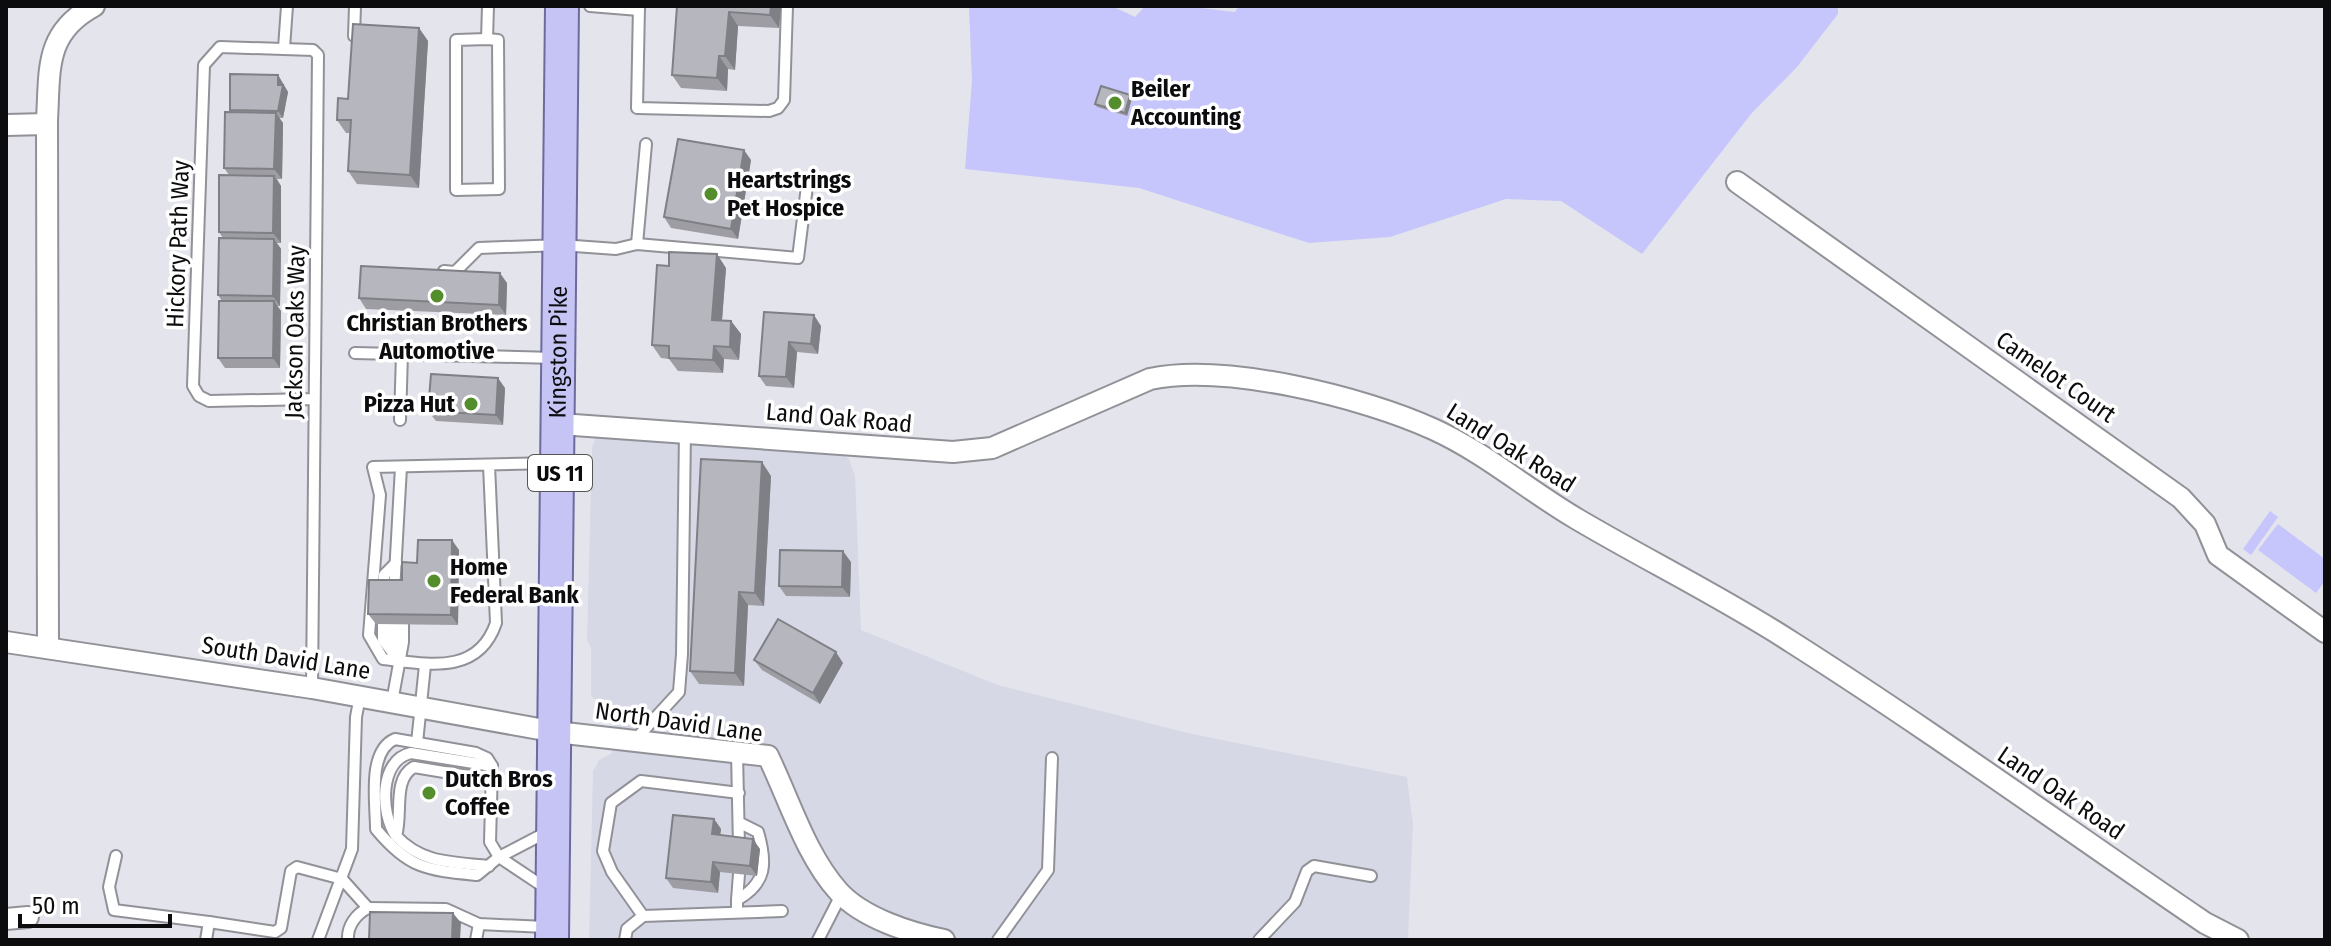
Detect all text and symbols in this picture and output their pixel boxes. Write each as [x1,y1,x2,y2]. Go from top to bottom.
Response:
place label: Beiler Accounting [1130,75,1241,131]
marker: Beiler Accounting [1106,94,1124,112]
street label: Hickory Path Way [161,159,195,328]
place label: Heartstrings Pet Hospice [727,166,852,222]
marker: Heartstrings Pet Hospice [702,185,720,203]
street label: Jackson Oaks Way [279,245,311,419]
street label: Kingston Pike [544,286,573,419]
marker: Christian Brothers Automotive [428,287,446,305]
place label: Christian Brothers Automotive [346,309,528,365]
street label: Camelot Court [1991,326,2121,429]
place label: Pizza Hut [364,390,456,418]
marker: Pizza Hut [462,395,480,413]
street label: Land Oak Road [1441,397,1581,499]
street label: Land Oak Road [765,398,913,438]
road number: US 11 [528,455,592,491]
place label: Home Federal Bank [450,553,579,609]
marker: Home Federal Bank [425,572,443,590]
street label: South David Lane [200,631,372,685]
street label: North David Lane [593,696,765,748]
street label: Land Oak Road [1992,740,2130,846]
place label: Dutch Bros Coffee [445,765,553,821]
marker: Dutch Bros Coffee [420,784,438,802]
scale bar [20,878,170,928]
text: 50 m [32,892,80,920]

